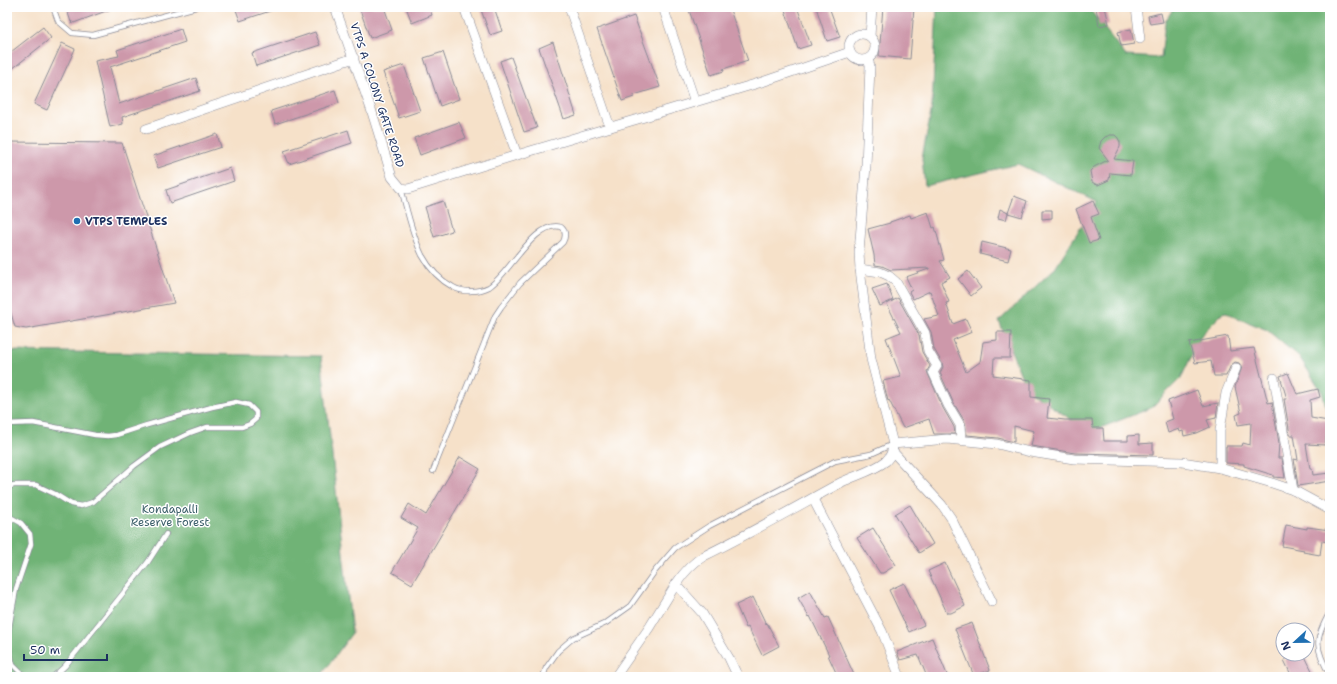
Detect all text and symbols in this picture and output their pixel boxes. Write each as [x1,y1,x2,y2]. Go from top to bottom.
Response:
street label: VTPS A COLONY GATE ROAD [346,21,408,169]
place label: VTPS TEMPLES [85,214,167,229]
marker: VTPS TEMPLES [72,216,82,226]
park label: Kondapalli Reserve Forest [131,502,209,530]
north arrow [1275,622,1315,662]
scale bar [24,636,107,662]
text: N [1277,638,1295,652]
text: 50 m [30,642,60,658]

